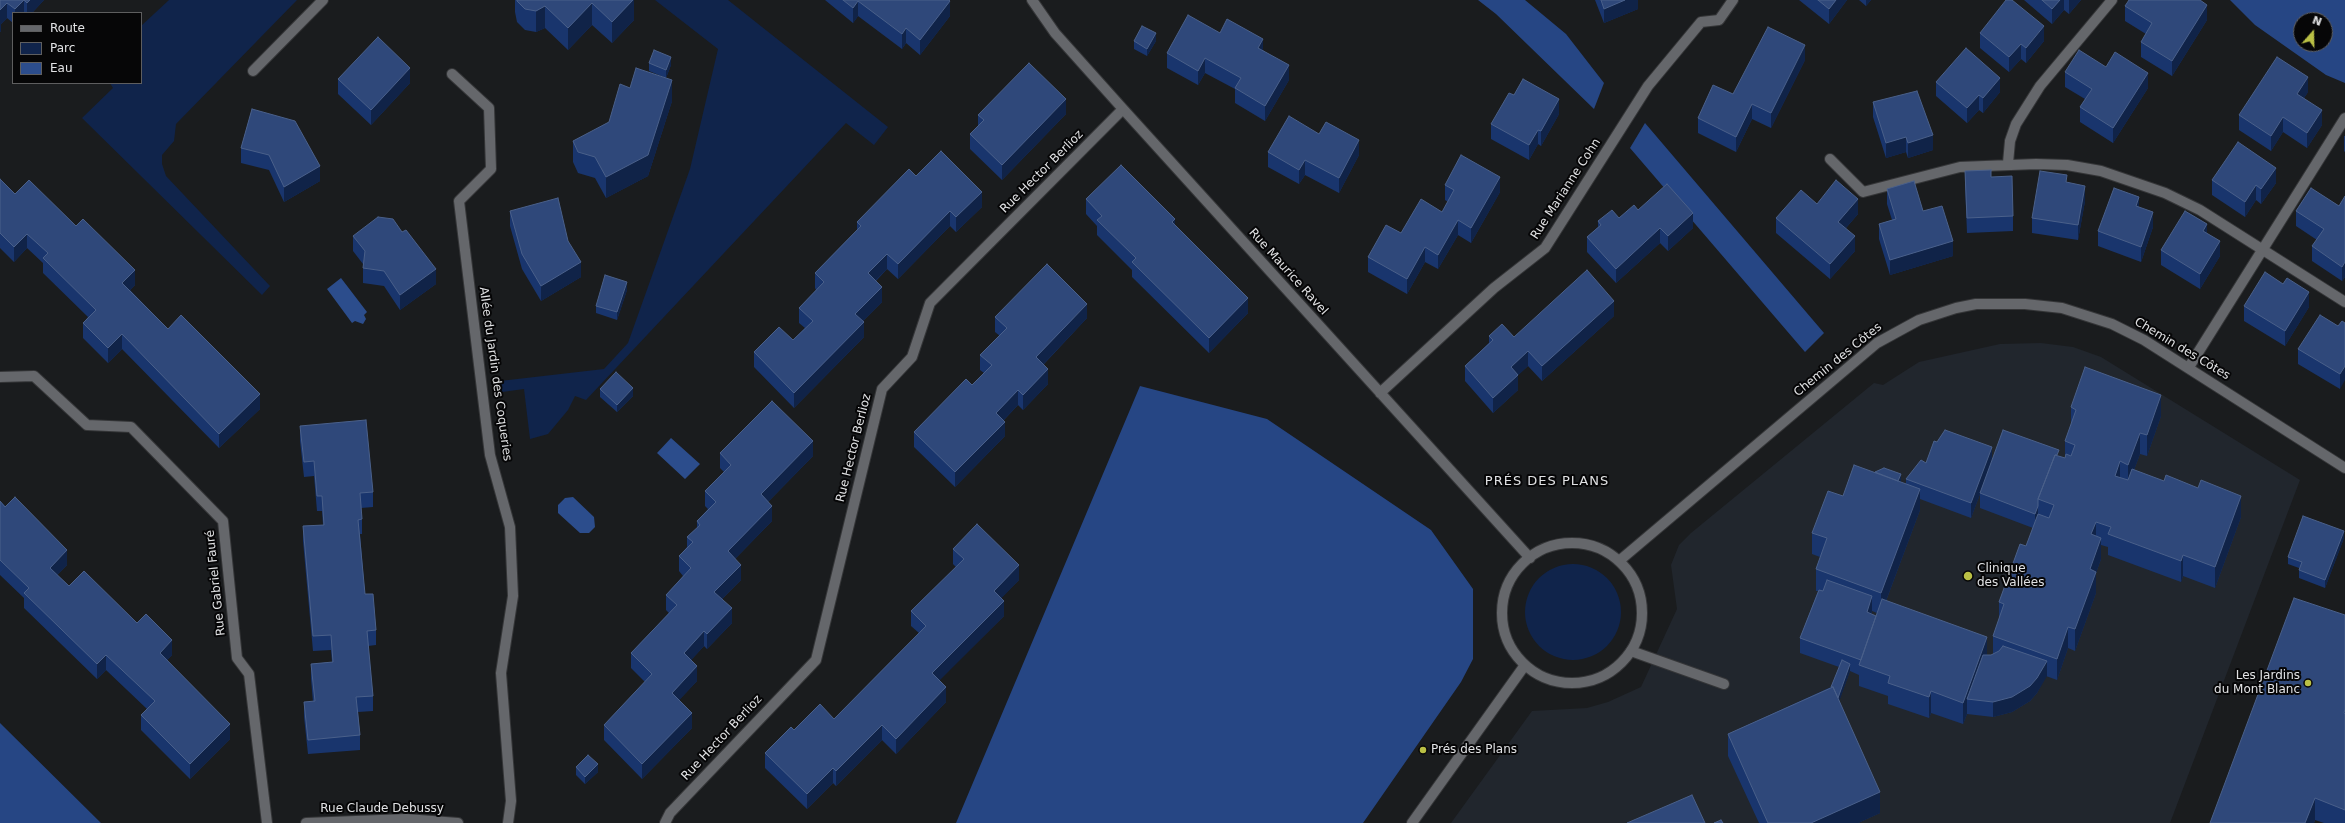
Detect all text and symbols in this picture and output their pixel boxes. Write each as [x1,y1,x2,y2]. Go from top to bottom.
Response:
legend [12,12,142,84]
north arrow [2293,12,2333,52]
text: N [2310,14,2323,29]
text: Route [50,21,85,35]
text: Parc [50,41,75,55]
text: Eau [50,61,73,75]
street label: Rue Hector Berlioz [998,128,1086,216]
street label: Rue Marianne Cohn [1528,136,1604,242]
street label: Rue Maurice Ravel [1245,226,1331,318]
street label: Allée du Jardin des Coqueries [476,286,514,462]
street label: Chemin des Côtes [2132,315,2232,383]
street label: Chemin des Côtes [1791,320,1885,400]
street label: Rue Hector Berlioz [834,392,874,504]
district label: PRÉS DES PLANS [1485,474,1609,490]
street label: Rue Gabriel Fauré [203,529,229,637]
place label: Clinique des Vallées [1977,562,2044,590]
marker: Clinique des Vallées [1962,570,1974,582]
place label: Les Jardins du Mont Blanc [2214,669,2300,697]
marker: Les Jardins du Mont Blanc [2303,678,2313,688]
street label: Rue Hector Berlioz [679,692,765,784]
place label: Prés des Plans [1431,743,1517,757]
marker: Prés des Plans [1418,745,1428,755]
street label: Rue Claude Debussy [320,802,444,816]

